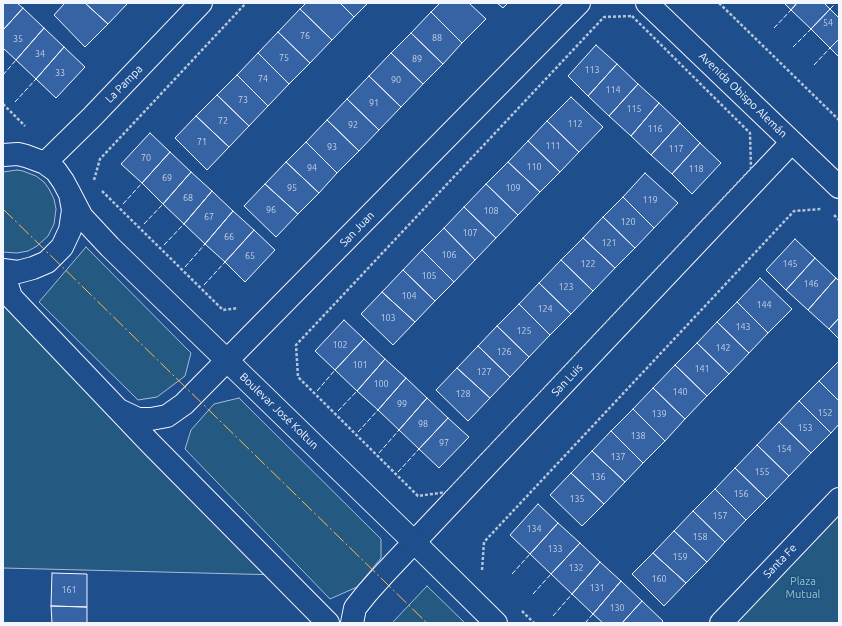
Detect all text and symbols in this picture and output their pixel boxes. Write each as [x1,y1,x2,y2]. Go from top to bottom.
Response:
house number: 54 [823,18,833,28]
house number: 76 [300,31,310,41]
house number: 88 [432,33,442,43]
house number: 35 [13,34,23,44]
house number: 34 [35,49,45,59]
street label: Avenida Obispo Alemán [696,50,790,140]
house number: 75 [279,53,289,63]
house number: 89 [412,54,422,64]
street label: La Pampa [103,62,145,106]
house number: 113 [584,65,600,75]
house number: 33 [55,68,65,78]
house number: 74 [258,74,268,84]
house number: 90 [391,75,401,85]
house number: 114 [605,85,621,95]
house number: 73 [238,95,248,105]
house number: 91 [369,98,379,108]
house number: 115 [626,104,642,114]
house number: 72 [218,116,228,126]
house number: 112 [567,119,583,129]
house number: 92 [348,120,358,130]
house number: 116 [647,124,663,134]
house number: 71 [197,137,207,147]
house number: 111 [545,141,561,151]
house number: 93 [327,142,337,152]
house number: 117 [668,144,684,154]
house number: 70 [141,153,151,163]
house number: 110 [526,162,542,172]
house number: 94 [307,163,317,173]
house number: 118 [688,164,704,174]
house number: 69 [162,173,172,183]
house number: 95 [287,183,297,193]
house number: 109 [505,183,521,193]
house number: 68 [183,193,193,203]
house number: 119 [642,195,658,205]
house number: 96 [266,205,276,215]
house number: 108 [483,206,499,216]
street label: San Juan [337,209,377,249]
house number: 67 [204,212,214,222]
house number: 120 [620,217,636,227]
house number: 107 [462,228,478,238]
house number: 66 [224,232,234,242]
house number: 121 [601,238,617,248]
house number: 106 [441,250,457,260]
house number: 65 [245,251,255,261]
house number: 122 [580,259,596,269]
house number: 145 [782,259,798,269]
house number: 105 [421,271,437,281]
house number: 146 [803,279,819,289]
house number: 123 [558,282,574,292]
house number: 104 [401,291,417,301]
house number: 144 [756,300,772,310]
house number: 124 [537,304,553,314]
house number: 103 [380,313,396,323]
house number: 143 [735,322,751,332]
house number: 125 [516,326,532,336]
house number: 102 [332,340,348,350]
house number: 142 [715,343,731,353]
house number: 126 [496,347,512,357]
house number: 101 [352,360,368,370]
street label: San Luis [549,361,585,399]
house number: 141 [694,364,710,374]
house number: 127 [476,367,492,377]
street label: Boulevar José Koltun [237,370,321,452]
house number: 100 [373,379,389,389]
house number: 140 [672,387,688,397]
house number: 128 [455,389,471,399]
house number: 99 [397,399,407,409]
house number: 152 [817,408,833,418]
house number: 139 [651,409,667,419]
house number: 98 [418,419,428,429]
house number: 153 [797,423,813,433]
house number: 138 [630,431,646,441]
house number: 97 [439,438,449,448]
house number: 154 [776,444,792,454]
house number: 137 [610,452,626,462]
house number: 155 [754,467,770,477]
house number: 136 [590,472,606,482]
house number: 156 [733,489,749,499]
house number: 135 [569,494,585,504]
house number: 157 [712,511,728,521]
house number: 134 [526,524,542,534]
house number: 158 [692,532,708,542]
street label: Santa Fe [761,541,799,581]
house number: 133 [547,544,563,554]
house number: 159 [672,552,688,562]
house number: 132 [568,563,584,573]
house number: 160 [651,574,667,584]
park label: Plaza Mutual [786,574,820,600]
house number: 131 [589,583,605,593]
house number: 161 [61,585,77,595]
house number: 130 [609,603,625,613]

